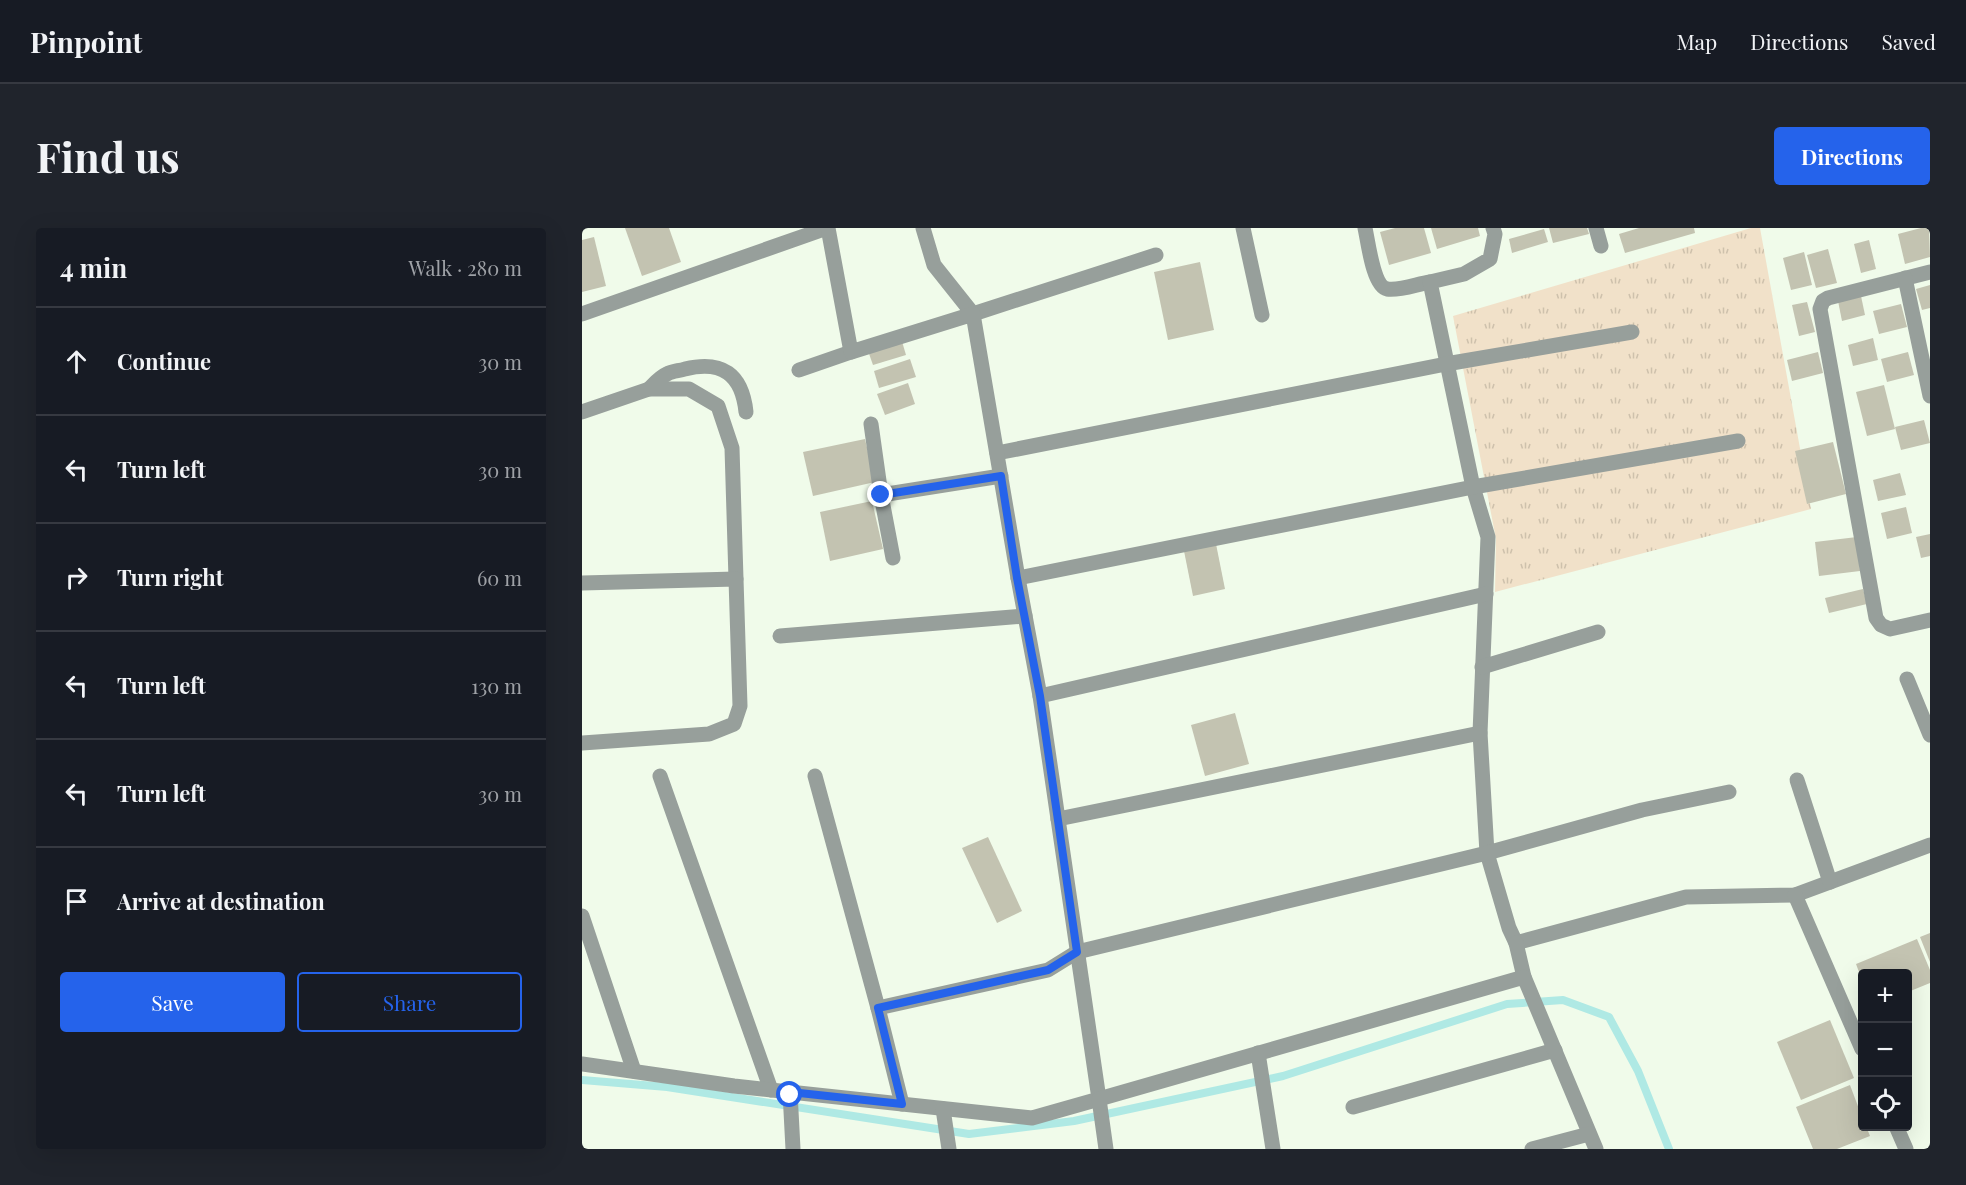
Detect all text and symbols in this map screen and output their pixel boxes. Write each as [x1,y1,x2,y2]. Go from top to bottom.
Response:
text: Pinpoint [30,23,142,60]
text: Map [1676,27,1717,55]
text: Directions [1750,27,1848,55]
text: Saved [1881,27,1936,55]
button: Directions [1774,127,1930,185]
text: Find us [36,128,180,184]
text: 4 min [60,250,127,285]
text: Walk · 280 m [409,254,522,281]
icon: ahead [60,345,93,378]
text: Continue [117,346,211,376]
text: 30 m [478,348,522,375]
icon: left [60,453,93,486]
text: Turn left [117,454,206,484]
text: 30 m [478,456,522,483]
route end [867,481,893,507]
icon: right [60,561,93,594]
text: Turn right [117,562,223,592]
text: 60 m [477,564,522,591]
icon: left [60,669,93,702]
text: Turn left [117,670,206,700]
text: 130 m [471,672,522,699]
icon: left [60,777,93,810]
text: Turn left [117,778,206,808]
text: 30 m [478,780,522,807]
icon: arrive [60,885,93,918]
text: Arrive at destination [117,886,325,916]
map controls [1858,969,1912,1131]
button: + [1858,969,1912,1023]
button: Save [60,972,285,1032]
button: Share [297,972,522,1032]
button: − [1858,1023,1912,1077]
button: locate [1858,1077,1912,1131]
route start [776,1081,802,1107]

